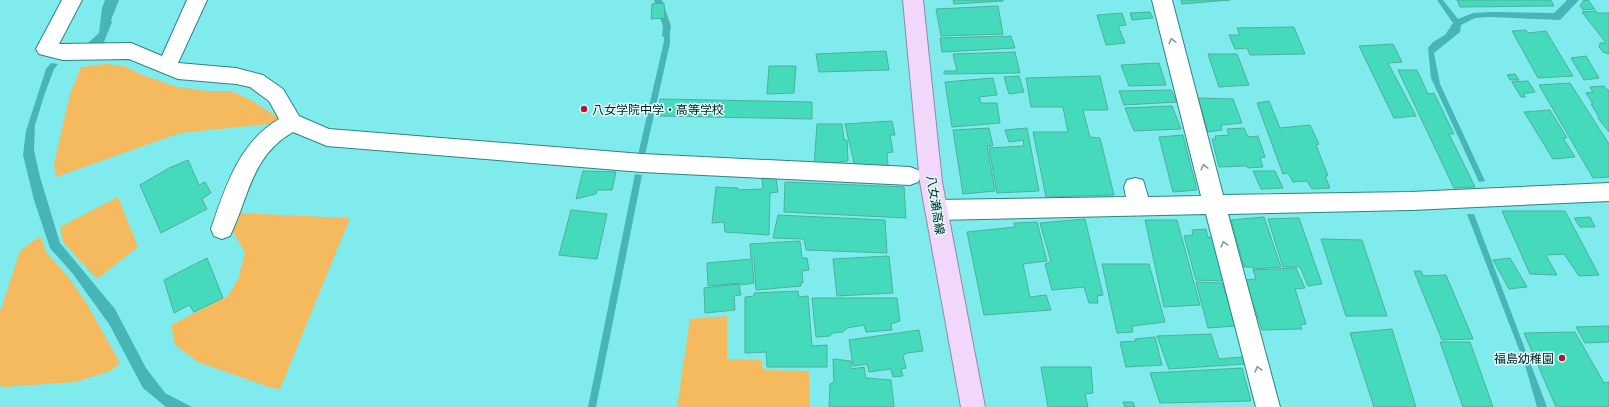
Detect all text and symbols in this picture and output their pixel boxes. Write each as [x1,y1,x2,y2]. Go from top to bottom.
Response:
one-way arrow [1169,37,1177,44]
place label: 八女学院中学・高等学校 [592,102,724,117]
marker: 八女学院中学・高等学校 [579,104,589,114]
one-way arrow [1200,163,1209,170]
street label: 八女瀬高線 [924,174,948,236]
one-way arrow [1220,240,1229,247]
place label: 福島幼稚園 [1494,351,1554,366]
marker: 福島幼稚園 [1557,353,1567,363]
one-way arrow [1254,366,1262,373]

